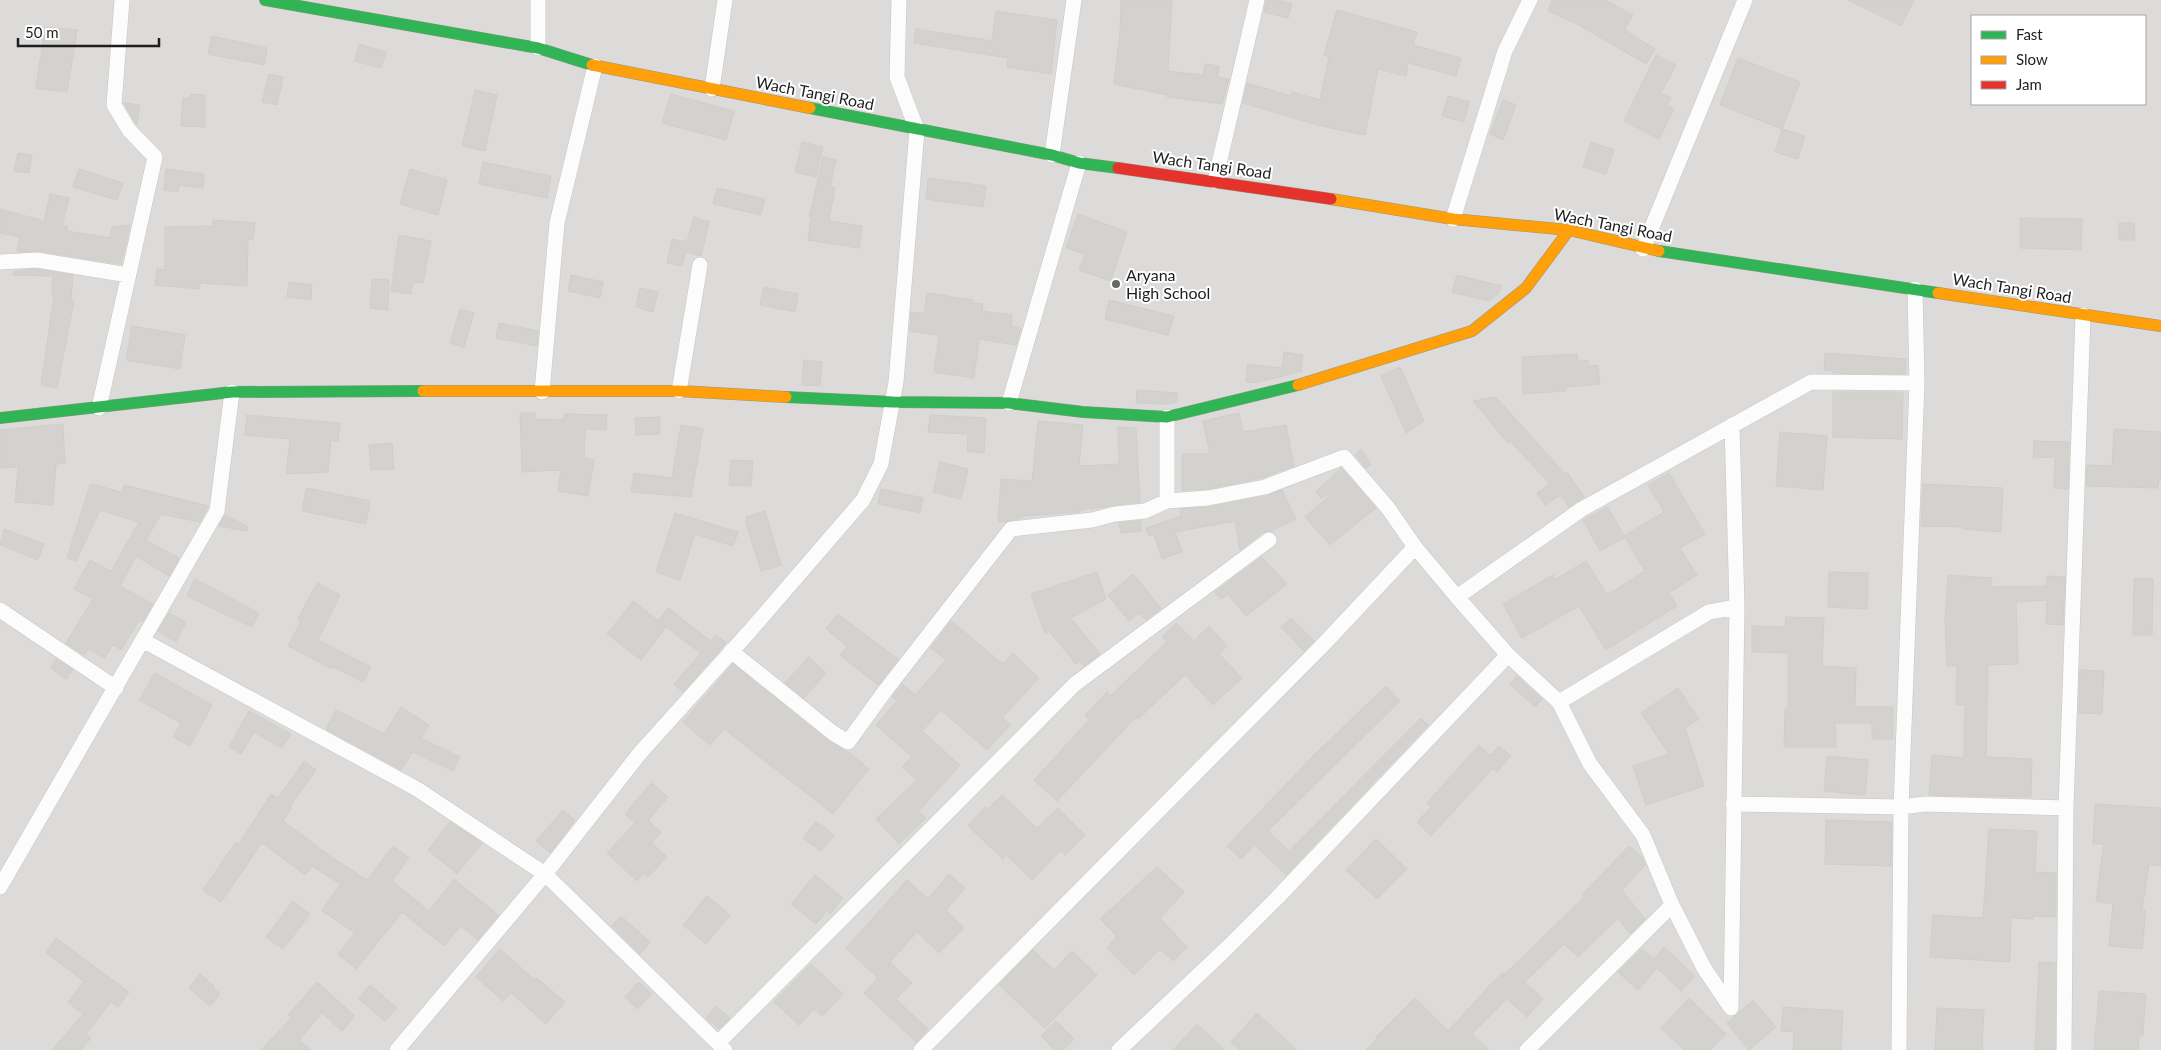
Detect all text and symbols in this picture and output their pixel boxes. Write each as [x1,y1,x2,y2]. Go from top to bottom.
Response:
scale bar [18,15,159,47]
legend [1971,15,2146,105]
text: 50 m [25,23,59,41]
text: Fast [2016,25,2043,43]
text: Slow [2016,50,2048,68]
street label: Wach Tangi Road [754,72,876,113]
text: Jam [2016,75,2042,93]
street label: Wach Tangi Road [1151,147,1273,182]
street label: Wach Tangi Road [1552,204,1674,245]
place label: Aryana High School [1126,265,1210,302]
street label: Wach Tangi Road [1951,269,2073,306]
marker: Aryana High School [1110,278,1122,290]

